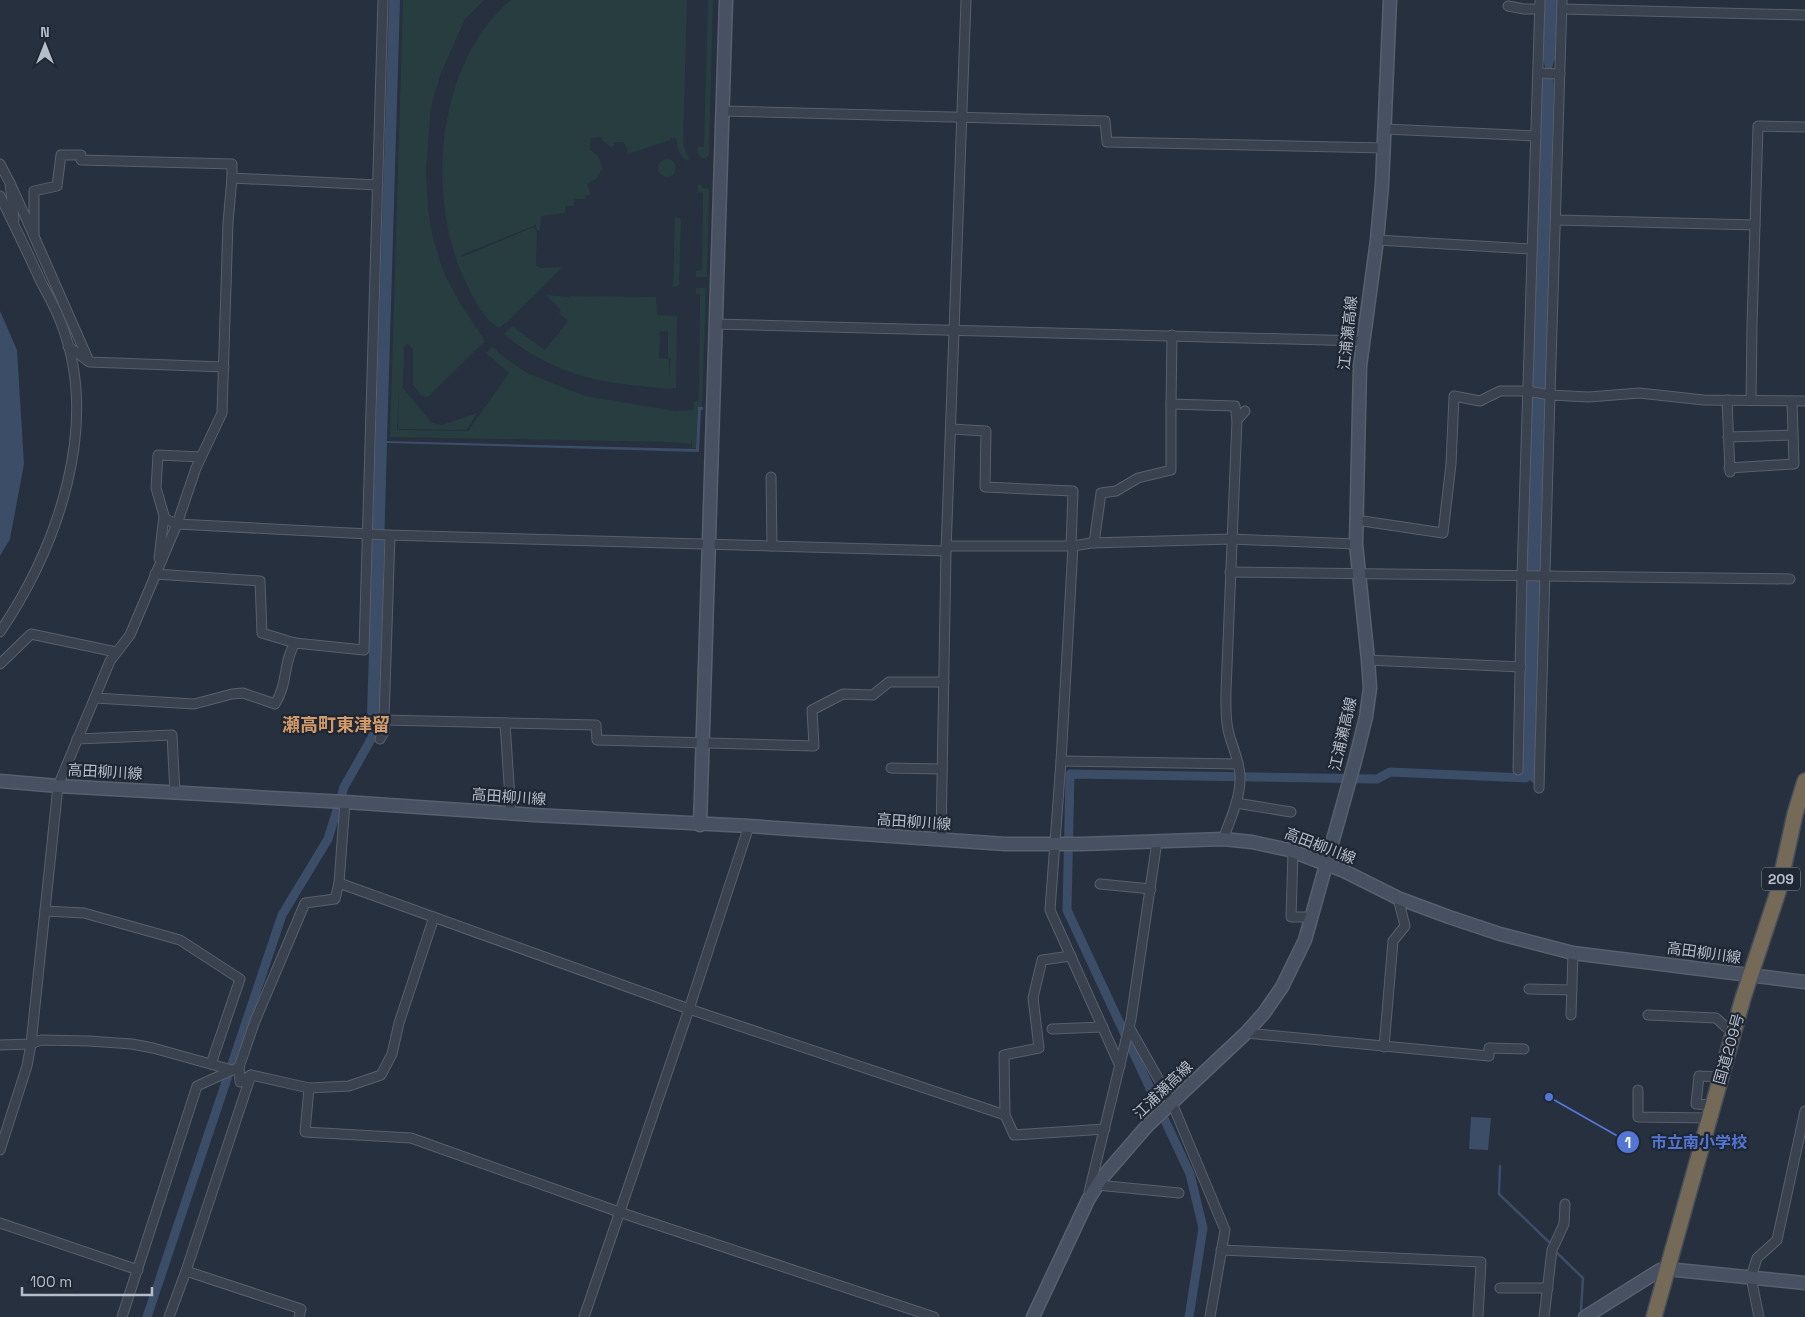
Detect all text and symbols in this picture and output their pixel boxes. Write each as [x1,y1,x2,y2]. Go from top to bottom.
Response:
north arrow [20,20,70,70]
text: N [40,23,50,41]
street label: 江浦瀬高線 [1334,295,1361,371]
street label: 江浦瀬高線 [1325,695,1360,773]
district label: 瀬高町東津留 [282,713,390,736]
street label: 高田柳川線 [67,760,143,783]
street label: 高田柳川線 [471,784,547,809]
street label: 高田柳川線 [876,809,952,834]
street label: 高田柳川線 [1282,823,1359,868]
road number: 209 [1762,868,1800,891]
street label: 高田柳川線 [1666,938,1743,967]
street label: 国道209号 [1709,1011,1748,1086]
street label: 江浦瀬高線 [1129,1057,1196,1123]
callout: 市立南小学校 [1616,1127,1757,1158]
text: 市立南小学校 [1651,1132,1747,1153]
text: 1 [1625,1133,1631,1152]
scale bar [22,1264,152,1296]
text: 100 m [30,1272,72,1291]

